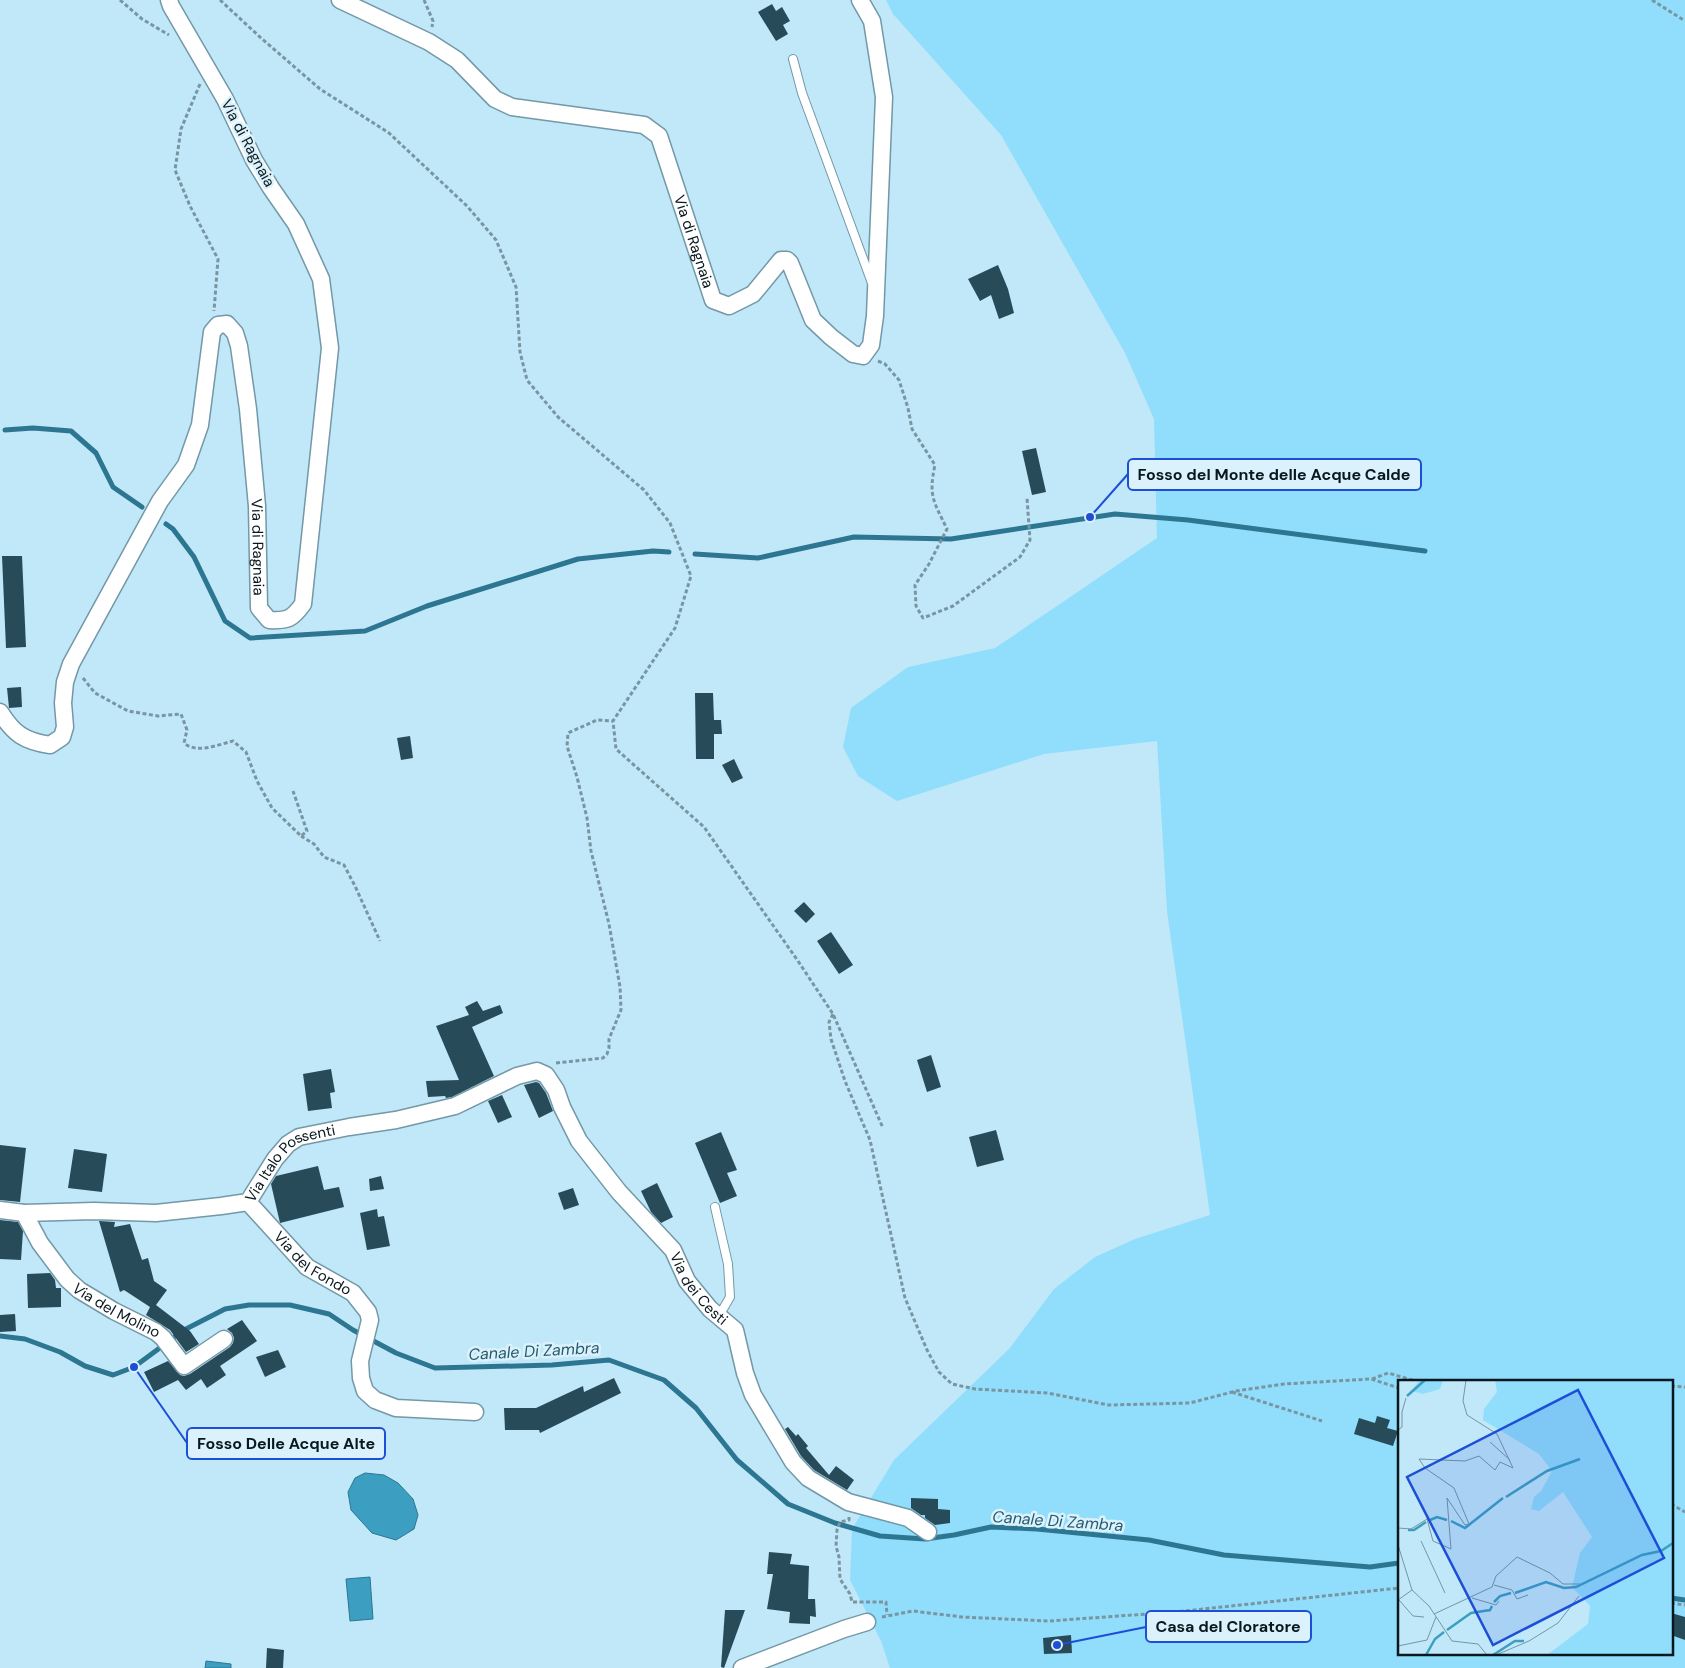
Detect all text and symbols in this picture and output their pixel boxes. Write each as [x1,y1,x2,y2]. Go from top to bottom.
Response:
street label: Via di Ragnaia [217,96,279,190]
street label: Via di Ragnaia [669,193,718,291]
callout: Fosso del Monte delle Acque Calde [1128,459,1421,490]
text: Fosso del Monte delle Acque Calde [1138,464,1410,485]
street label: Via di Ragnaia [246,498,269,596]
street label: Via Italo Possenti [240,1120,337,1206]
street label: Via del Fondo [269,1227,355,1300]
street label: Via dei Cesti [665,1249,732,1330]
street label: Via del Molino [68,1279,164,1343]
water label: Canale Di Zambra [468,1337,600,1365]
inset map [1398,1380,1672,1656]
callout: Fosso Delle Acque Alte [187,1428,385,1459]
text: Fosso Delle Acque Alte [197,1433,375,1454]
water label: Canale Di Zambra [992,1506,1124,1536]
callout: Casa del Cloratore [1146,1611,1311,1642]
text: Casa del Cloratore [1155,1616,1301,1637]

